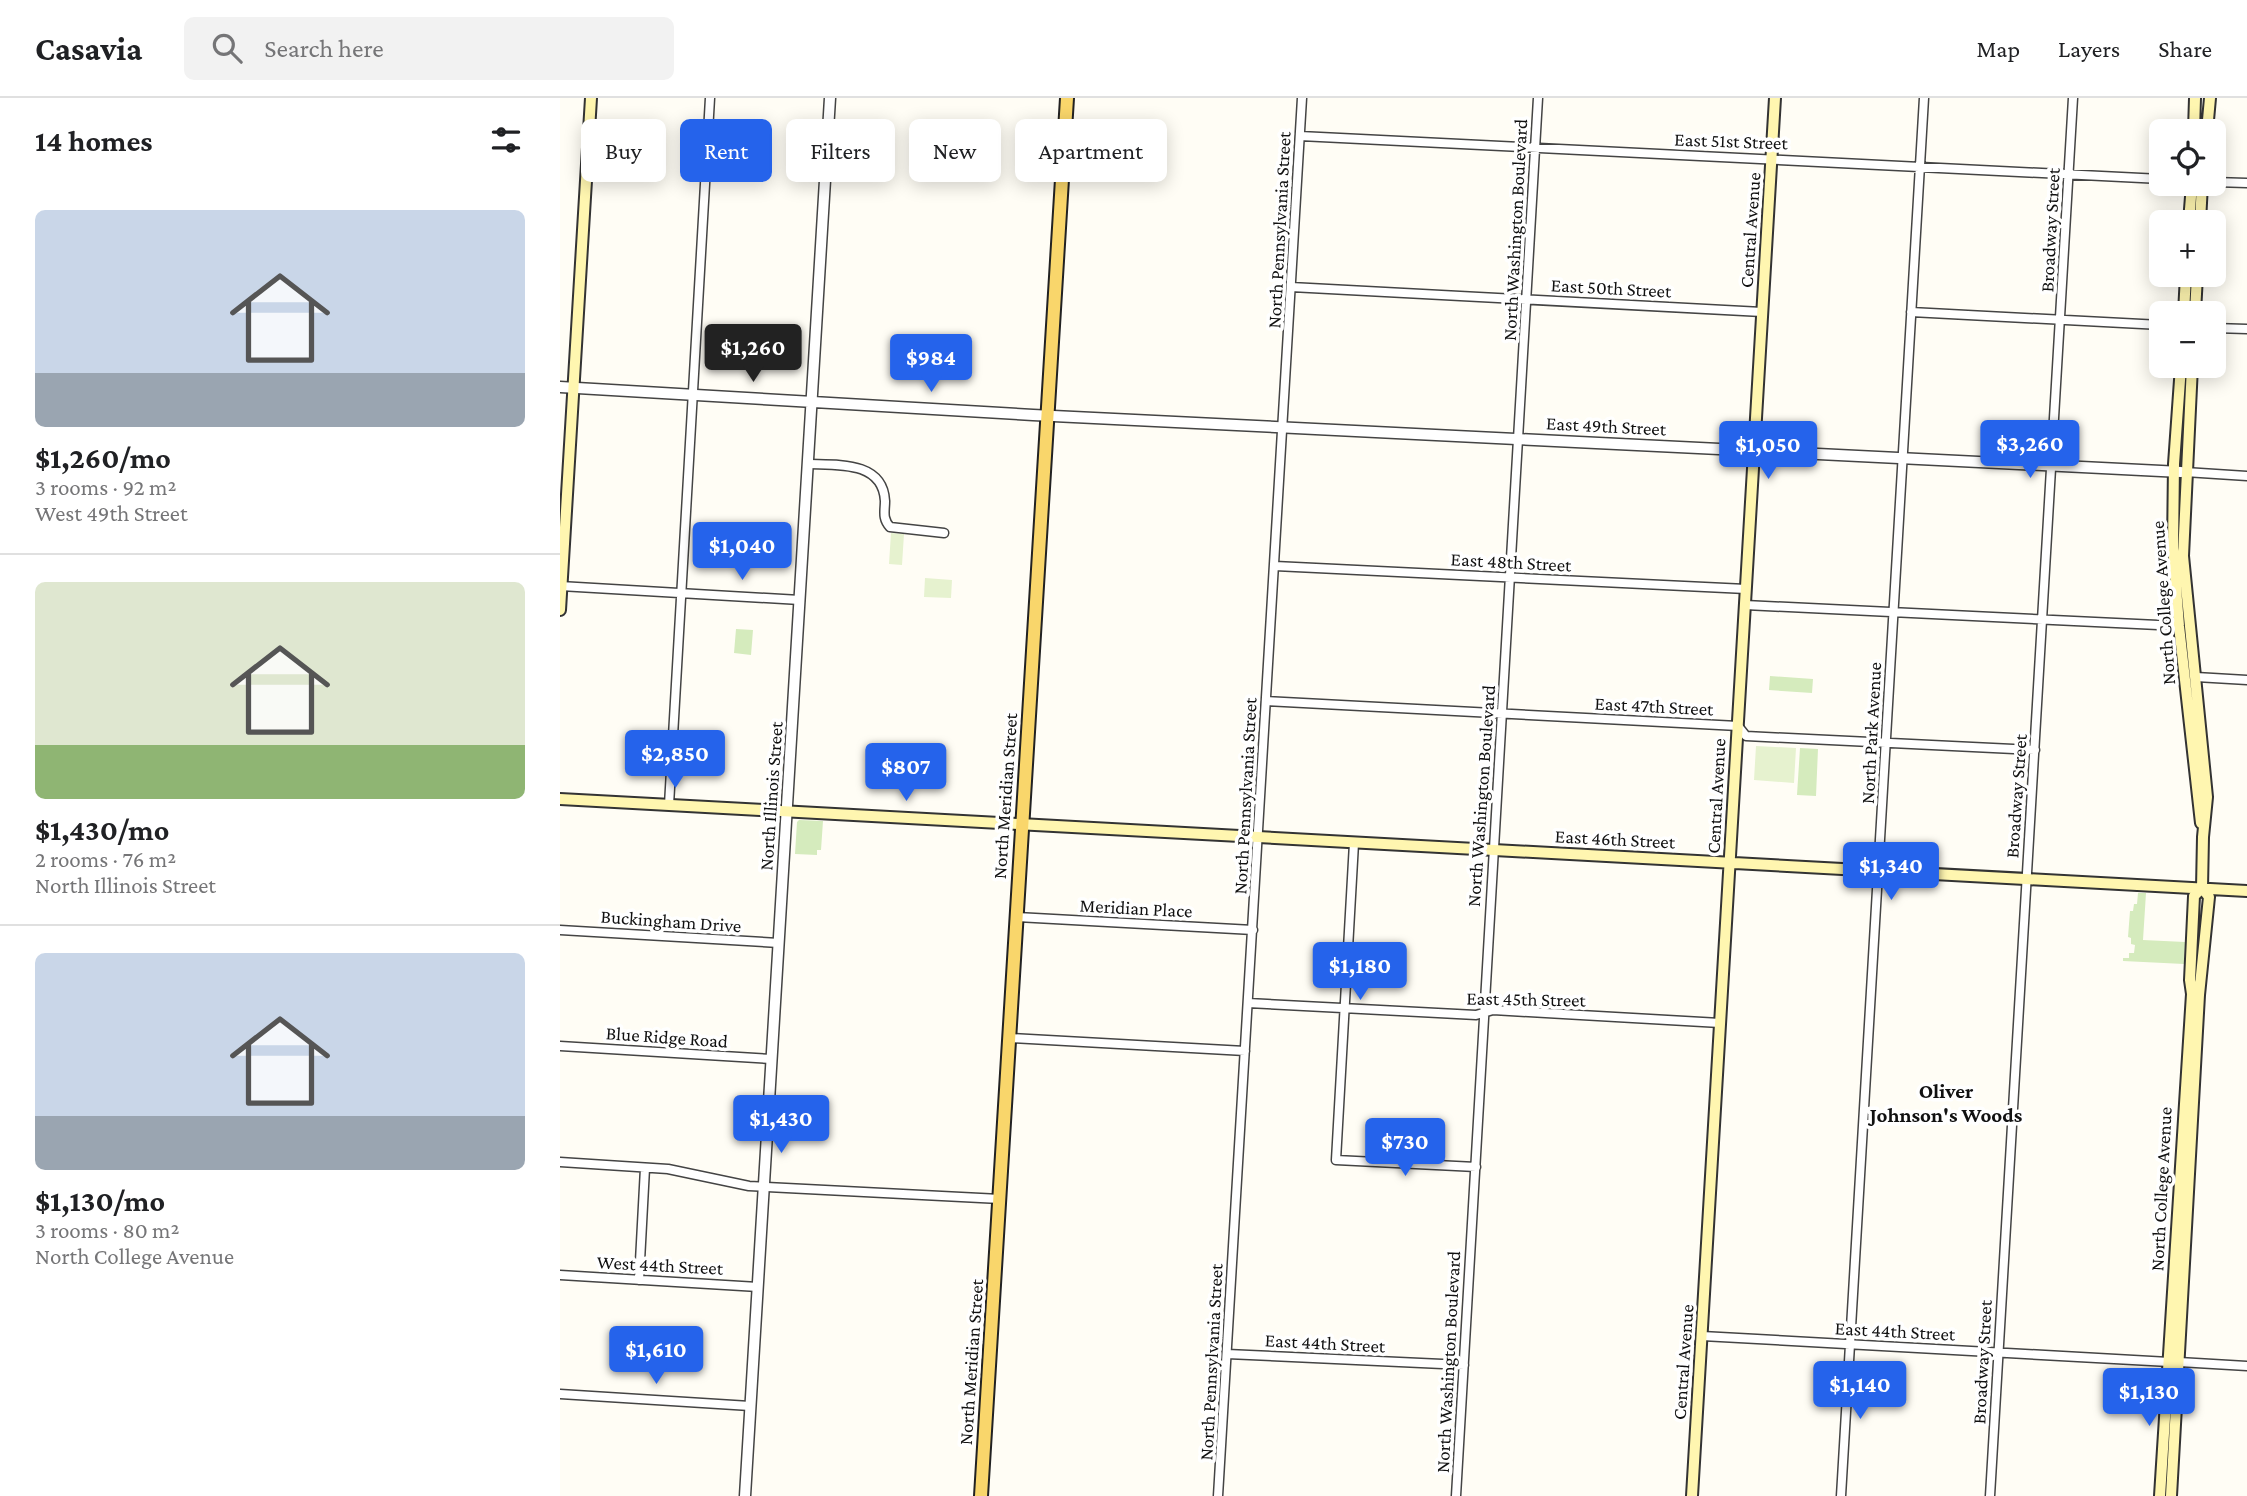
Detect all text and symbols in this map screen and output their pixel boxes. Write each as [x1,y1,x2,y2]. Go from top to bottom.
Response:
search box [184,17,674,80]
icon: search [208,29,246,67]
text: Casavia [35,30,142,67]
text: Search here [264,34,384,63]
text: Map [1976,35,2020,62]
text: Layers [2058,35,2120,62]
text: Share [2158,35,2212,62]
street label: North Washington Boulevard [1499,118,1531,342]
chip: Buy [581,119,666,182]
chip: Rent [680,119,772,182]
chip: Filters [786,119,895,182]
chip: New [909,119,1001,182]
chip: Apartment [1015,119,1167,182]
map controls [2149,119,2226,378]
button: locate [2149,119,2226,196]
icon: filters [487,121,525,159]
text: 14 homes [35,124,153,157]
street label: East 51st Street [1674,129,1789,153]
street label: North Pennsylvania Street [1263,130,1295,329]
street label: Broadway Street [2036,167,2064,293]
street label: Central Avenue [1735,172,1765,288]
button: + [2149,210,2226,287]
icon: home [217,255,343,381]
street label: East 50th Street [1550,274,1673,302]
button: − [2149,301,2226,378]
pin: $1,260 [696,324,810,384]
text: $1,260 [721,334,785,360]
pin: $984 [890,334,972,394]
text: $984 [906,344,956,370]
street label: East 49th Street [1545,412,1667,440]
pin: $3,260 [1973,420,2087,480]
pin: $1,050 [1711,422,1825,481]
text: $3,260 [1996,430,2064,456]
text: $1,050 [1735,431,1801,457]
text: $1,260/mo [35,441,171,474]
text: 3 rooms · 92 m² [35,474,176,500]
text: West 49th Street [35,500,188,526]
street label: North College Avenue [2147,520,2179,686]
pin: $1,040 [685,522,799,582]
text: $1,040 [709,532,775,558]
street label: East 48th Street [1450,548,1573,576]
icon: home [217,627,343,753]
street label: North Park Avenue [1857,662,1885,804]
street label: North Washington Boulevard [1463,684,1499,908]
street label: East 47th Street [1594,692,1715,720]
street label: North Pennsylvania Street [1229,696,1261,895]
street label: North Meridian Street [989,712,1021,880]
street label: North Illinois Street [755,720,787,871]
pin: $2,850 [618,730,732,790]
street label: Broadway Street [2001,733,2031,859]
street label: Central Avenue [1702,738,1730,854]
text: $2,850 [641,740,709,766]
pin: $807 [865,744,947,803]
text: $807 [881,753,931,779]
text: $1,430/mo [35,813,169,846]
street label: East 46th Street [1554,825,1676,853]
pin: $1,340 [1834,842,1948,902]
text: 2 rooms · 76 m² [35,846,176,872]
text: $1,340 [1859,852,1923,878]
text: North Illinois Street [35,872,216,898]
street label: Meridian Place [1079,895,1193,921]
street label: Buckingham Drive [600,906,742,936]
pin: $1,180 [1303,942,1417,1002]
text: $1,180 [1329,952,1391,978]
street label: East 45th Street [1466,987,1587,1011]
icon: home [217,998,343,1124]
street label: Blue Ridge Road [605,1022,729,1052]
district label: Oliver Johnson's Woods [1868,1079,2023,1127]
pin: $1,430 [724,1096,838,1155]
text: $1,430 [749,1105,813,1131]
street label: North College Avenue [2146,1106,2176,1272]
pin: $730 [1364,1118,1446,1178]
text: $730 [1381,1128,1429,1154]
text: $1,130/mo [35,1184,165,1217]
text: 3 rooms · 80 m² [35,1217,180,1243]
text: North College Avenue [35,1243,234,1269]
street label: North Washington Boulevard [1432,1250,1464,1474]
street label: West 44th Street [596,1251,724,1279]
street label: North Pennsylvania Street [1195,1262,1227,1461]
street label: North Meridian Street [955,1278,987,1446]
street label: Broadway Street [1968,1299,1996,1425]
street label: Central Avenue [1668,1304,1698,1420]
street label: East 44th Street [1834,1317,1956,1345]
pin: $1,610 [599,1326,713,1386]
street label: East 44th Street [1264,1329,1386,1357]
text: $1,610 [625,1336,687,1362]
pin: $1,140 [1803,1362,1917,1421]
pin: $1,130 [2092,1368,2206,1428]
text: $1,140 [1829,1371,1891,1397]
text: $1,130 [2119,1378,2179,1404]

